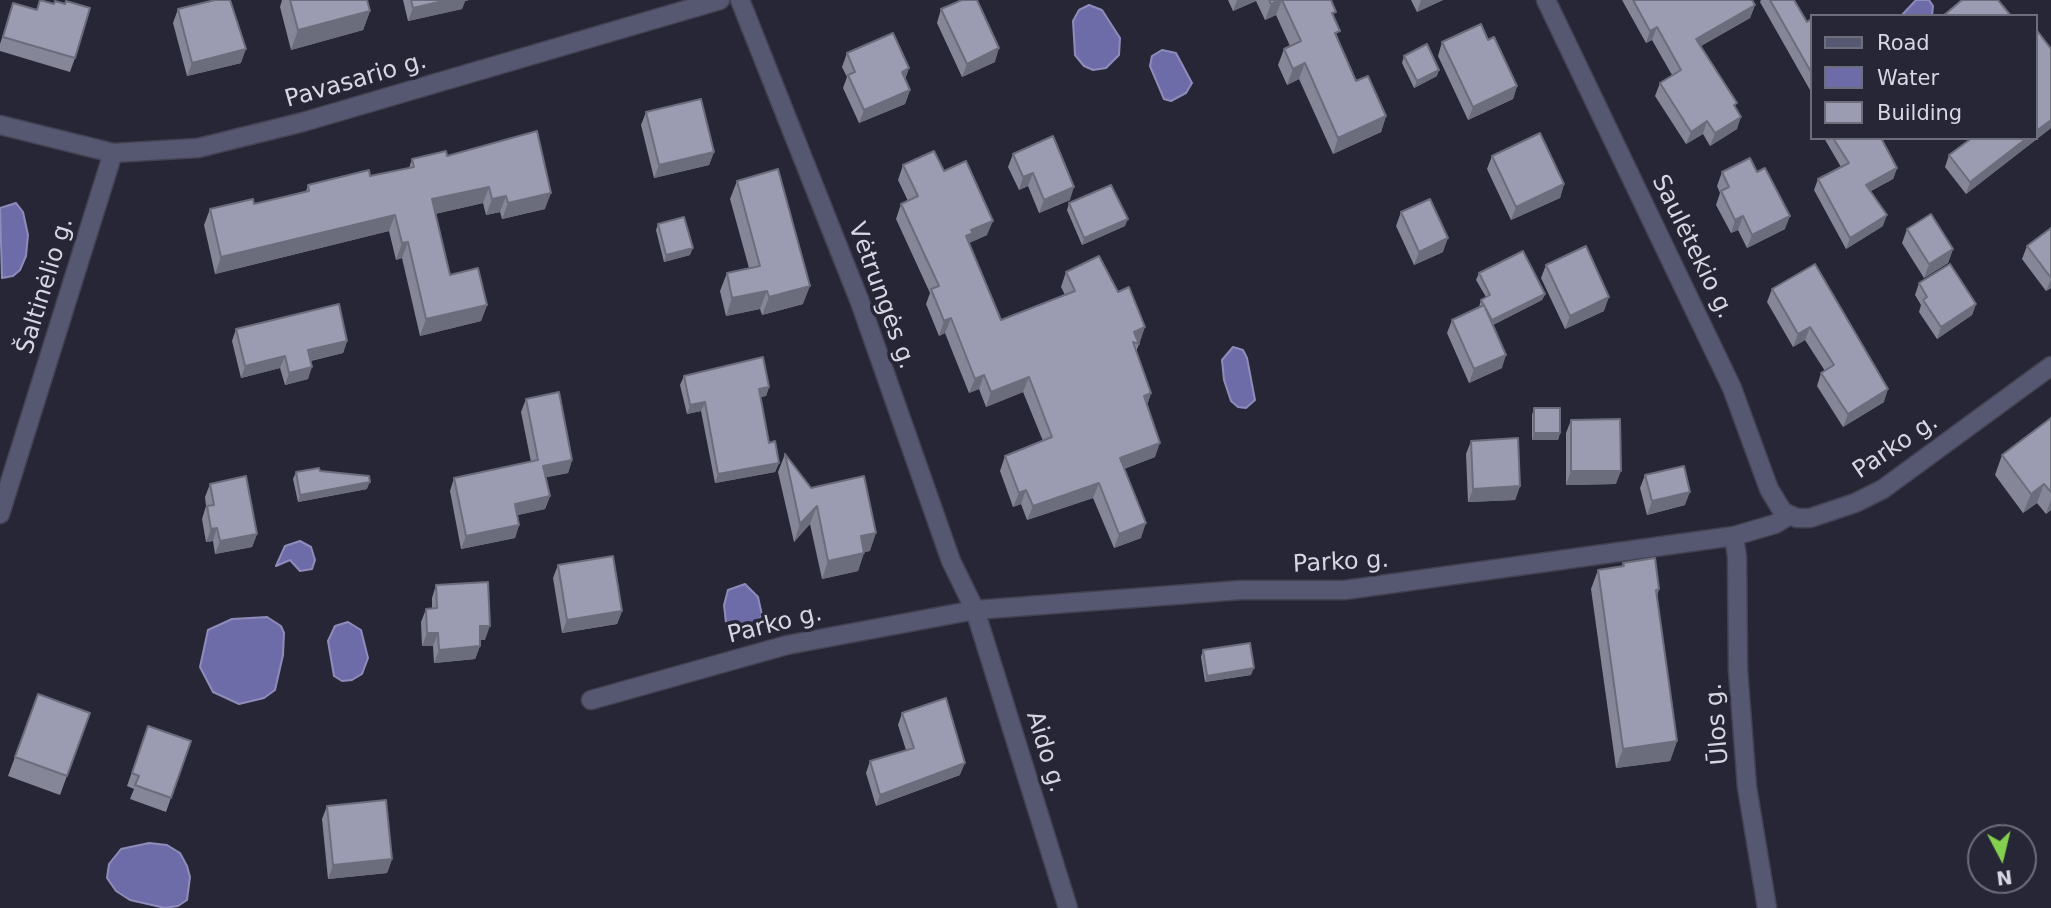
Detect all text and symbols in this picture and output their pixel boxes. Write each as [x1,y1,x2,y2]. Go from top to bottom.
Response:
legend [1810,14,2037,140]
text: Road [1877,31,1930,55]
street label: Pavasario g. [282,47,430,115]
text: Water [1877,66,1939,90]
text: Building [1877,101,1962,125]
street label: Saulėtekio g. [1645,170,1739,324]
street label: Šaltinėlio g. [12,214,80,358]
street label: Vėtrungės g. [841,219,921,373]
street label: Parko g. [1848,408,1944,486]
street label: Parko g. [1292,546,1390,580]
street label: Parko g. [725,599,825,651]
street label: Ūlos g. [1700,682,1736,766]
street label: Aido g. [1019,708,1071,796]
north arrow [1967,824,2037,894]
text: N [1995,866,2014,890]

